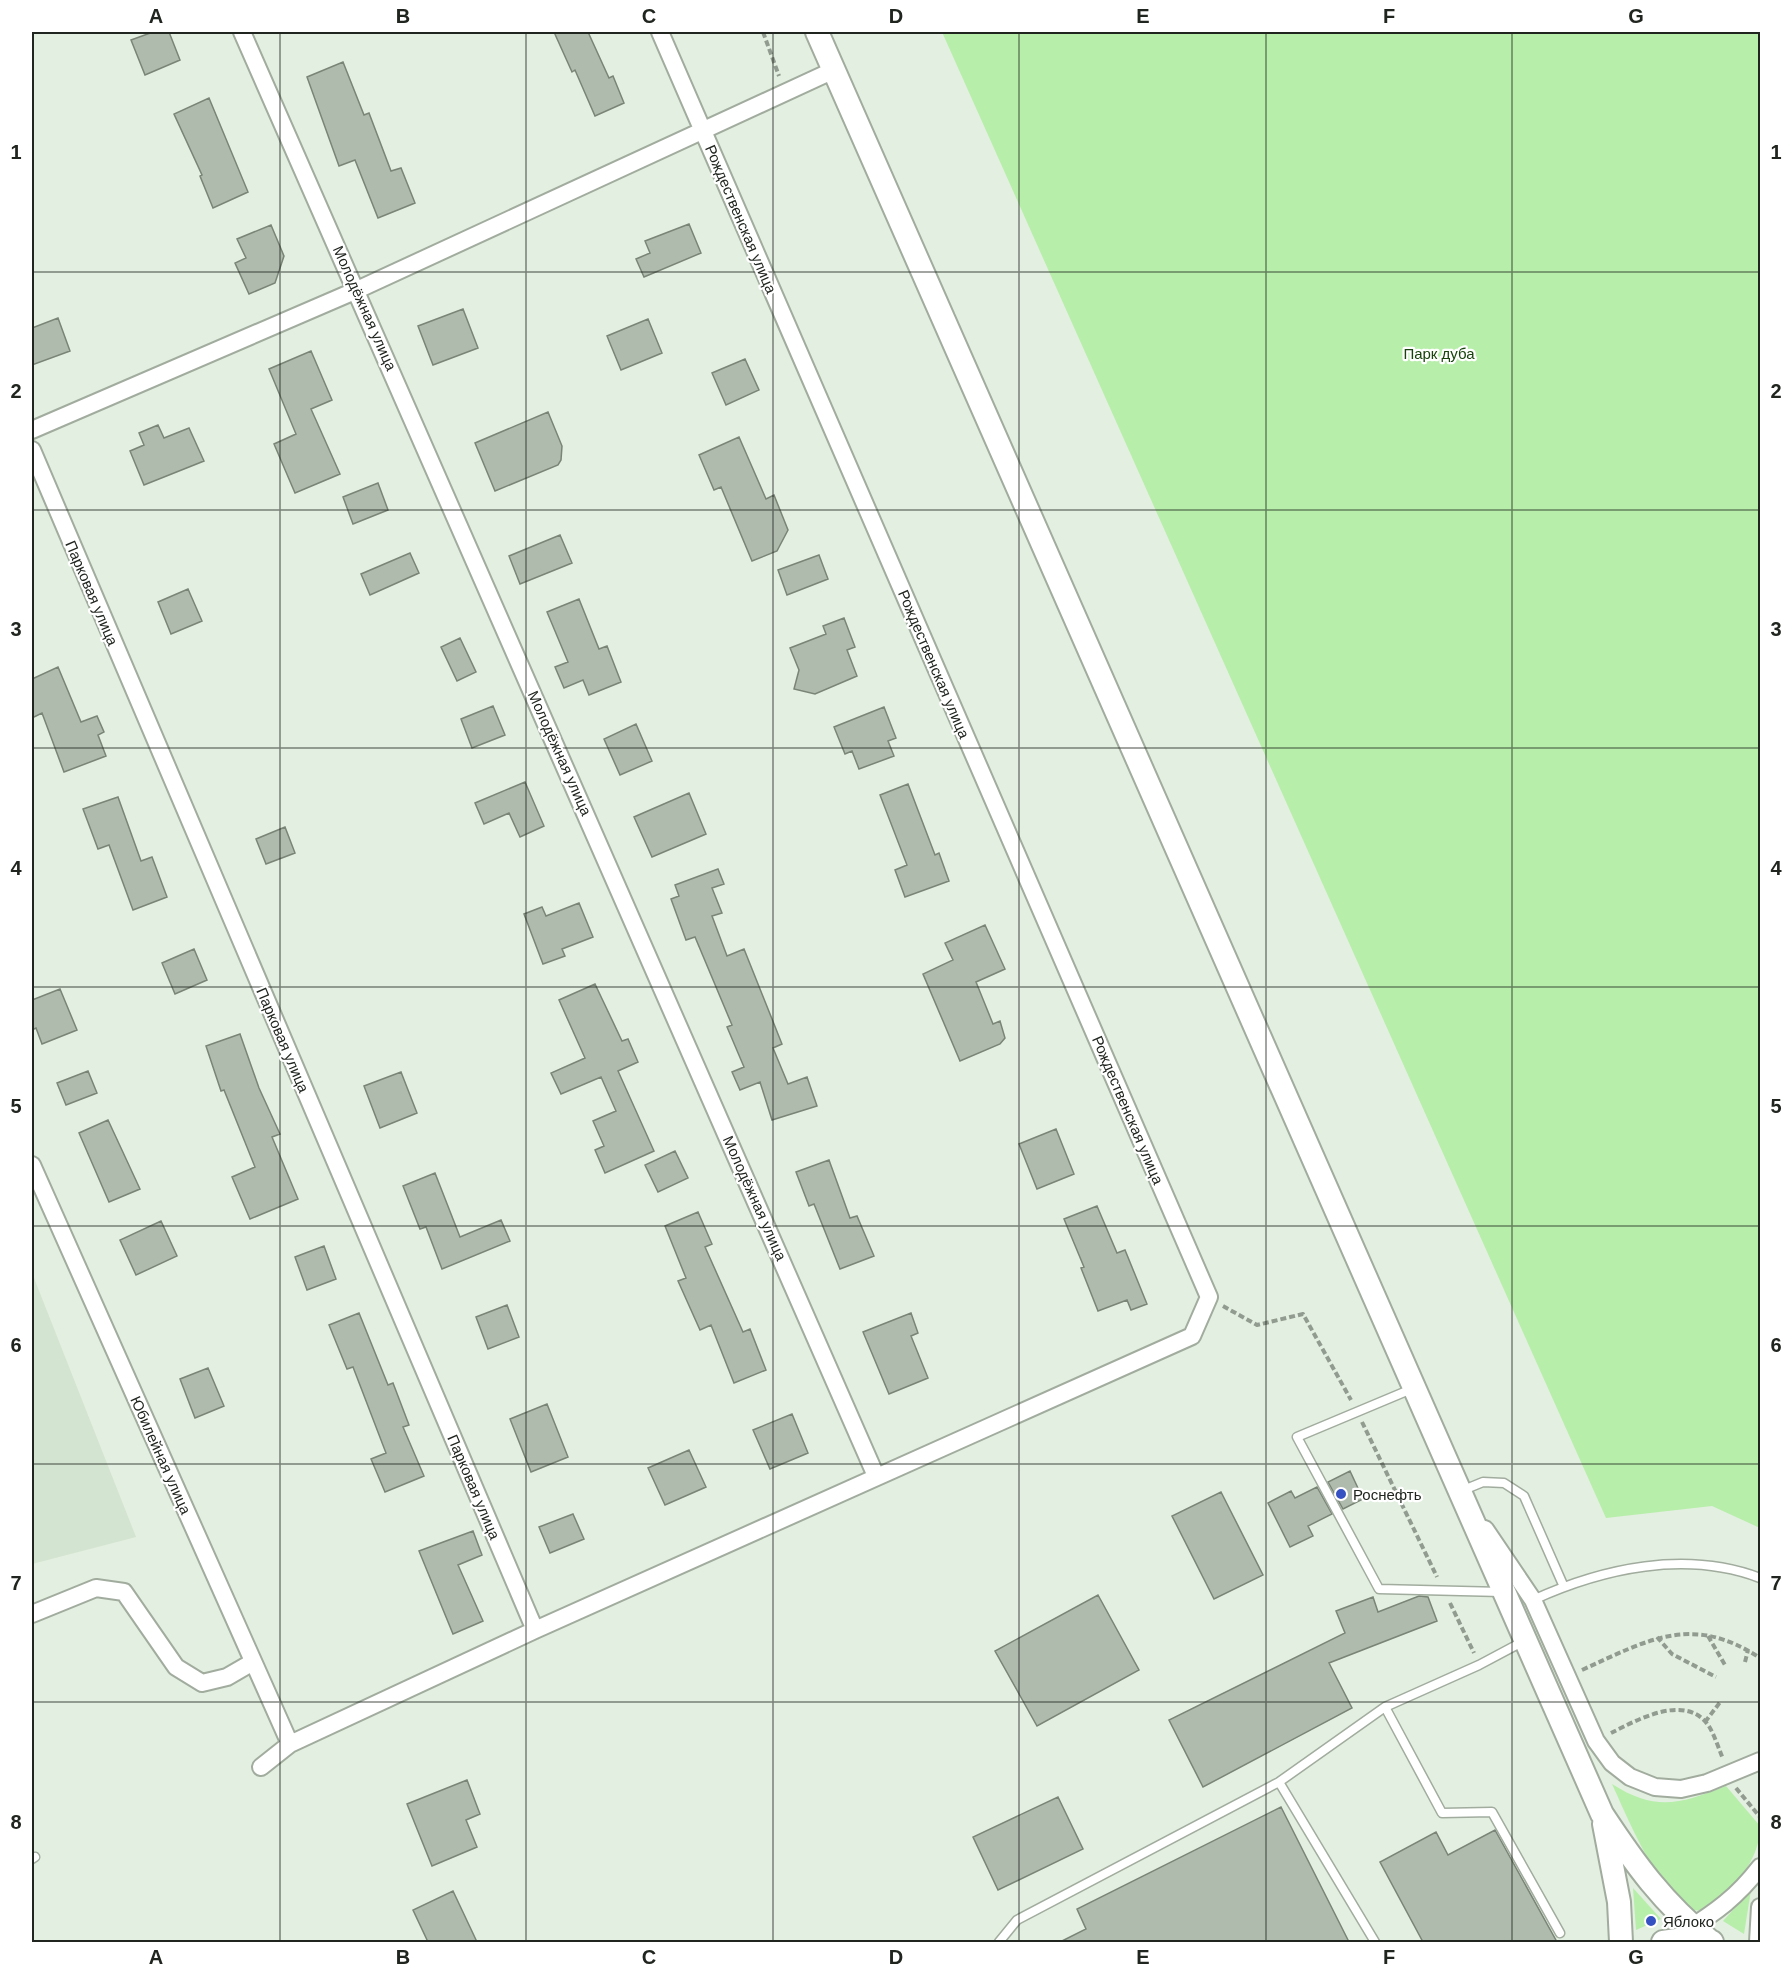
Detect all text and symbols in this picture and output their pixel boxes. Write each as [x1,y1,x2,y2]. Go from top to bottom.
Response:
text: A [149,5,163,27]
text: B [396,5,410,27]
text: C [642,5,656,27]
text: D [889,5,903,27]
text: E [1136,5,1150,27]
text: F [1383,5,1395,27]
text: G [1628,5,1644,27]
text: 1 [10,141,22,163]
text: 1 [1770,141,1782,163]
street label: Рождественская улица [702,142,780,296]
street label: Молодёжная улица [330,243,400,374]
park label: Парк дуба [1403,345,1475,362]
text: 2 [10,380,22,402]
text: 2 [1770,380,1782,402]
street label: Парковая улица [62,538,122,649]
street label: Рождественская улица [895,587,973,741]
text: 3 [10,618,22,640]
text: 3 [1770,618,1782,640]
street label: Молодёжная улица [525,688,595,819]
text: 4 [10,857,22,879]
text: 4 [1770,857,1782,879]
street label: Парковая улица [253,985,313,1096]
street label: Рождественская улица [1089,1033,1167,1187]
text: 5 [10,1095,22,1117]
text: 5 [1770,1095,1782,1117]
street label: Молодёжная улица [720,1133,790,1264]
text: 6 [10,1334,22,1356]
text: 6 [1770,1334,1782,1356]
street label: Юбилейная улица [127,1393,195,1517]
street label: Парковая улица [444,1432,504,1543]
place label: Роснефть [1353,1486,1422,1503]
marker: Роснефть [1334,1487,1348,1501]
text: 7 [10,1572,22,1594]
text: 7 [1770,1572,1782,1594]
text: 8 [10,1811,22,1833]
text: 8 [1770,1811,1782,1833]
place label: Яблоко [1663,1913,1714,1930]
marker: Яблоко [1644,1914,1658,1928]
text: A [149,1946,163,1968]
text: B [396,1946,410,1968]
text: C [642,1946,656,1968]
text: D [889,1946,903,1968]
text: E [1136,1946,1150,1968]
text: F [1383,1946,1395,1968]
text: G [1628,1946,1644,1968]

